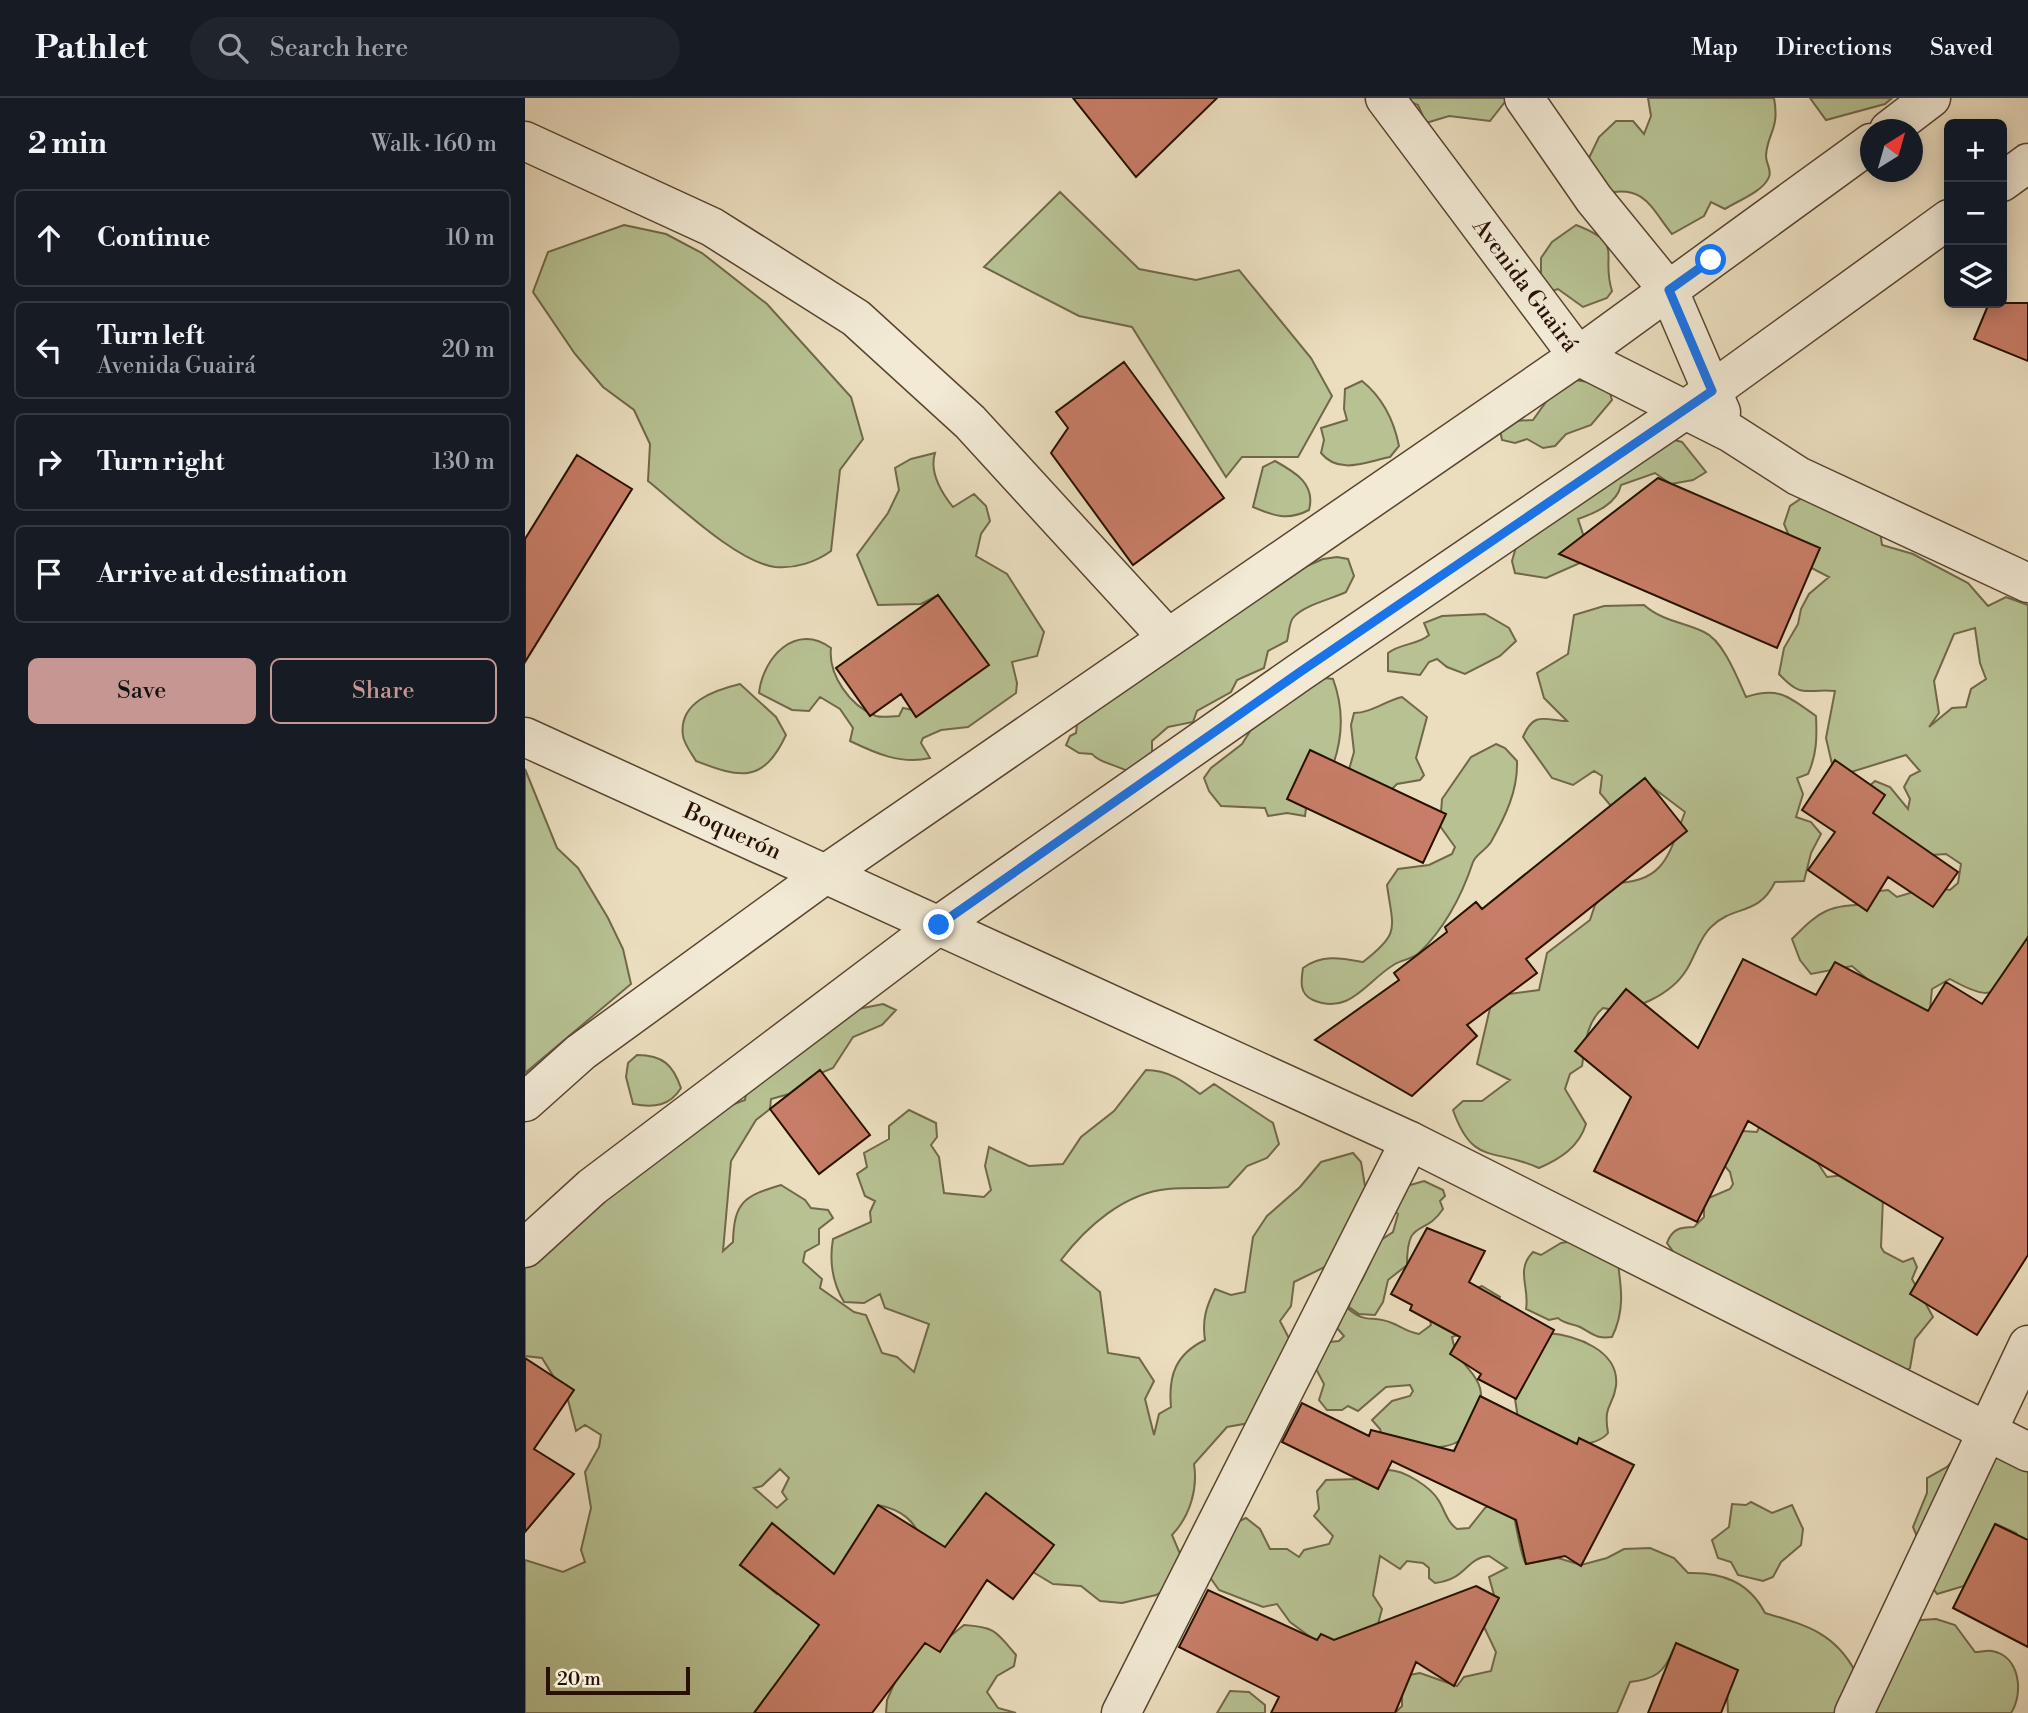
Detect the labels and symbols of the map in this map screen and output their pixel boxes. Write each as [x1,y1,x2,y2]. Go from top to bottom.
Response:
north arrow [1860,119,1923,182]
street label: Avenida Guairá [1466,213,1584,358]
route start [1695,244,1726,275]
street label: Boquerón [678,797,786,866]
route end [923,909,954,940]
scale bar [546,1664,689,1696]

